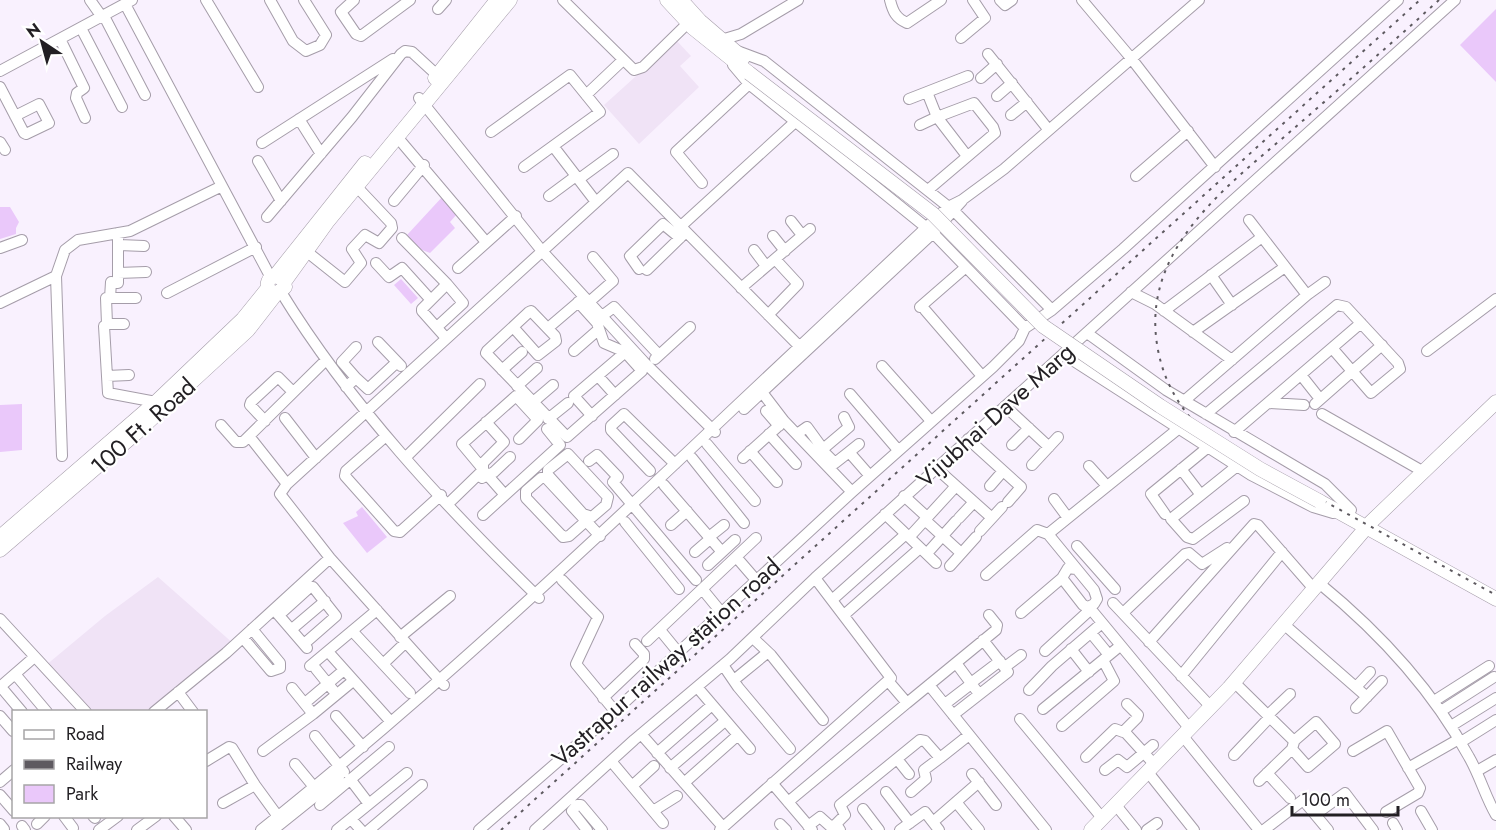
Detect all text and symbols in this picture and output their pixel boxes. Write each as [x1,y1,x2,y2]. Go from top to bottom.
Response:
north arrow [12,12,72,72]
text: N [22,17,45,43]
street label: Vijubhai Dave Marg [908,334,1082,496]
street label: 100 Ft. Road [83,369,203,483]
street label: Vastrapur railway station road [544,550,788,774]
legend [12,710,207,818]
text: Road [66,721,105,747]
text: Railway [66,751,122,777]
scale bar [1292,779,1398,817]
text: Park [66,781,98,807]
text: 100 m [1301,787,1350,813]

